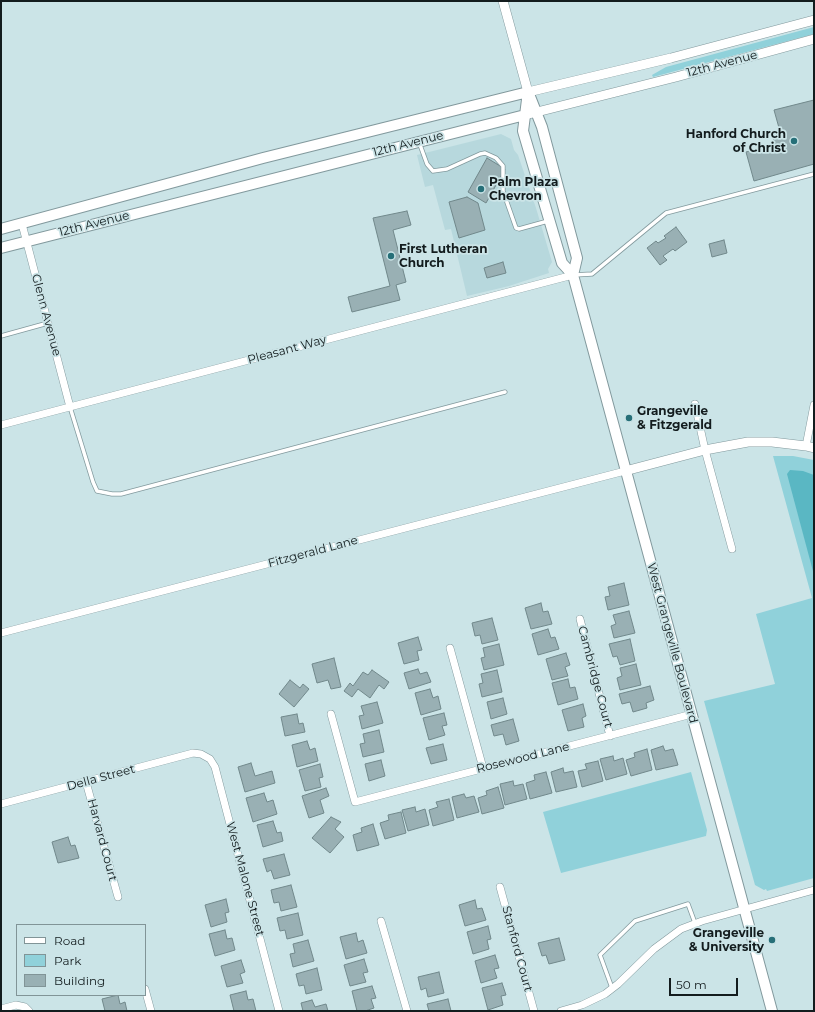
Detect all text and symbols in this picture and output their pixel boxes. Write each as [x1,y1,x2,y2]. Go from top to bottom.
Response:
street label: 12th Avenue [685,48,759,80]
place label: Hanford Church of Christ [686,127,786,155]
street label: 12th Avenue [371,128,445,160]
marker: Hanford Church of Christ [789,136,799,146]
place label: Palm Plaza Chevron [489,175,558,203]
marker: Palm Plaza Chevron [476,184,486,194]
street label: 12th Avenue [57,208,131,240]
place label: First Lutheran Church [399,242,487,270]
marker: First Lutheran Church [386,251,396,261]
street label: Glenn Avenue [28,272,64,358]
street label: Pleasant Way [246,333,328,367]
place label: Grangeville & Fitzgerald [637,404,712,432]
marker: Grangeville & Fitzgerald [624,413,634,423]
street label: Fitzgerald Lane [266,533,360,571]
street label: West Grangeville Boulevard [644,561,700,725]
street label: Cambridge Court [574,625,616,729]
street label: Rosewood Lane [475,739,571,777]
street label: Della Street [65,762,137,794]
street label: Harvard Court [84,797,120,883]
street label: West Malone Street [223,820,267,938]
street label: Stanford Court [499,904,535,994]
legend [16,924,146,996]
place label: Grangeville & University [689,926,764,954]
text: Road [54,933,85,948]
marker: Grangeville & University [767,935,777,945]
text: Park [54,953,81,968]
scale bar [671,970,740,996]
text: Building [54,973,105,988]
text: 50 m [676,977,707,992]

